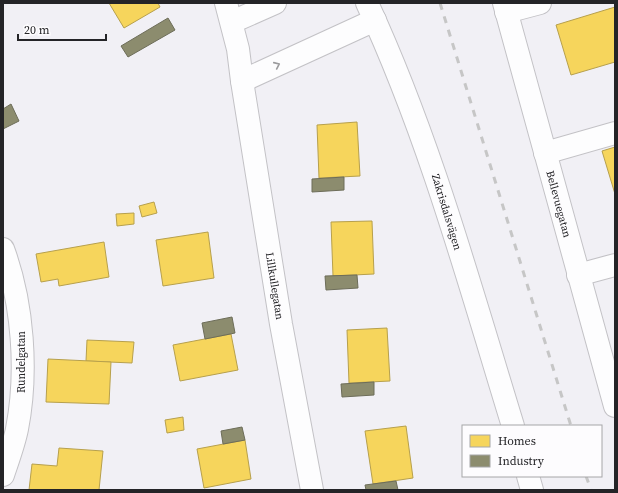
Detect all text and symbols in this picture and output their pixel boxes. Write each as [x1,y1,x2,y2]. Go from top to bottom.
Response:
scale bar [18,16,106,42]
text: 20 m [24,22,50,38]
one-way arrow [273,62,280,70]
street label: Bellevuegatan [542,169,575,240]
street label: Zakrisdalsvägen [428,172,465,252]
street label: Lillkullegatan [262,251,287,321]
street label: Rundelgatan [14,331,29,393]
legend [462,425,602,477]
text: Homes [498,433,536,449]
text: Industry [498,453,545,469]

